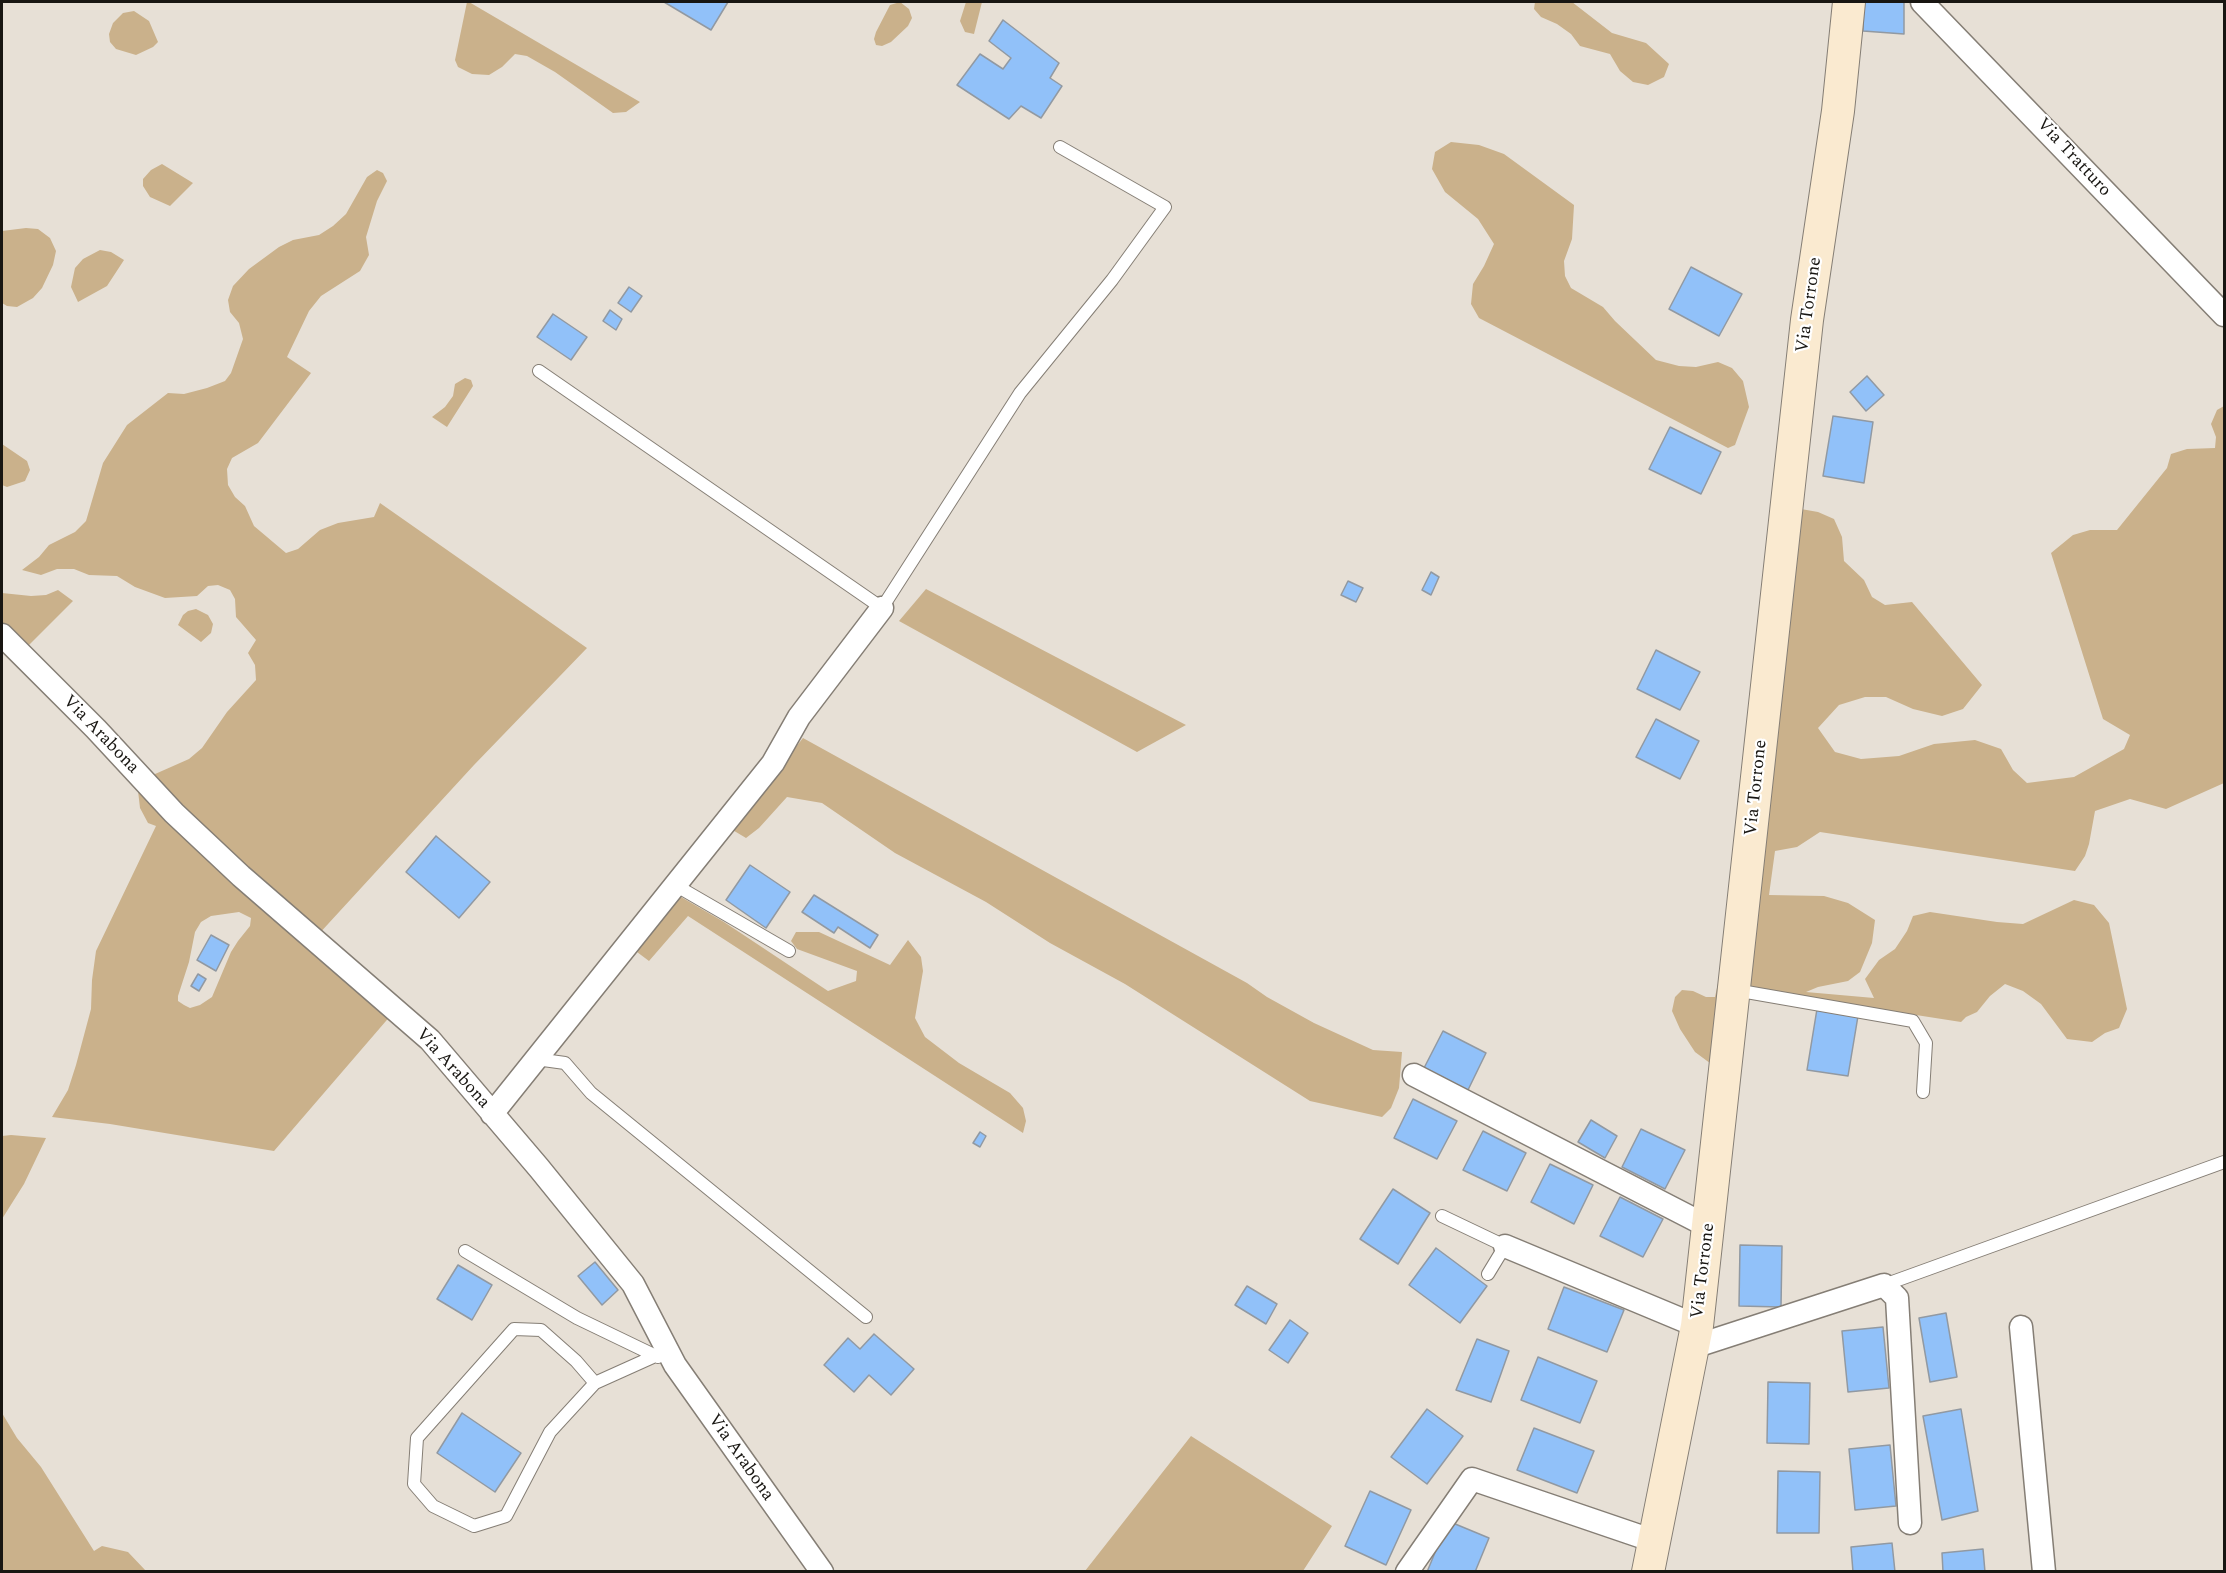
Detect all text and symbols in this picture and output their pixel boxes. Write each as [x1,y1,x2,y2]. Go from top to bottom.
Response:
street label: Via Tratturo [2031,114,2115,202]
street label: Via Torrone [1793,256,1827,354]
street label: Via Arabona [57,691,143,779]
street label: Via Torrone [1741,739,1773,837]
street label: Via Arabona [410,1024,494,1114]
street label: Via Torrone [1687,1222,1721,1320]
street label: Via Arabona [702,1410,778,1506]

